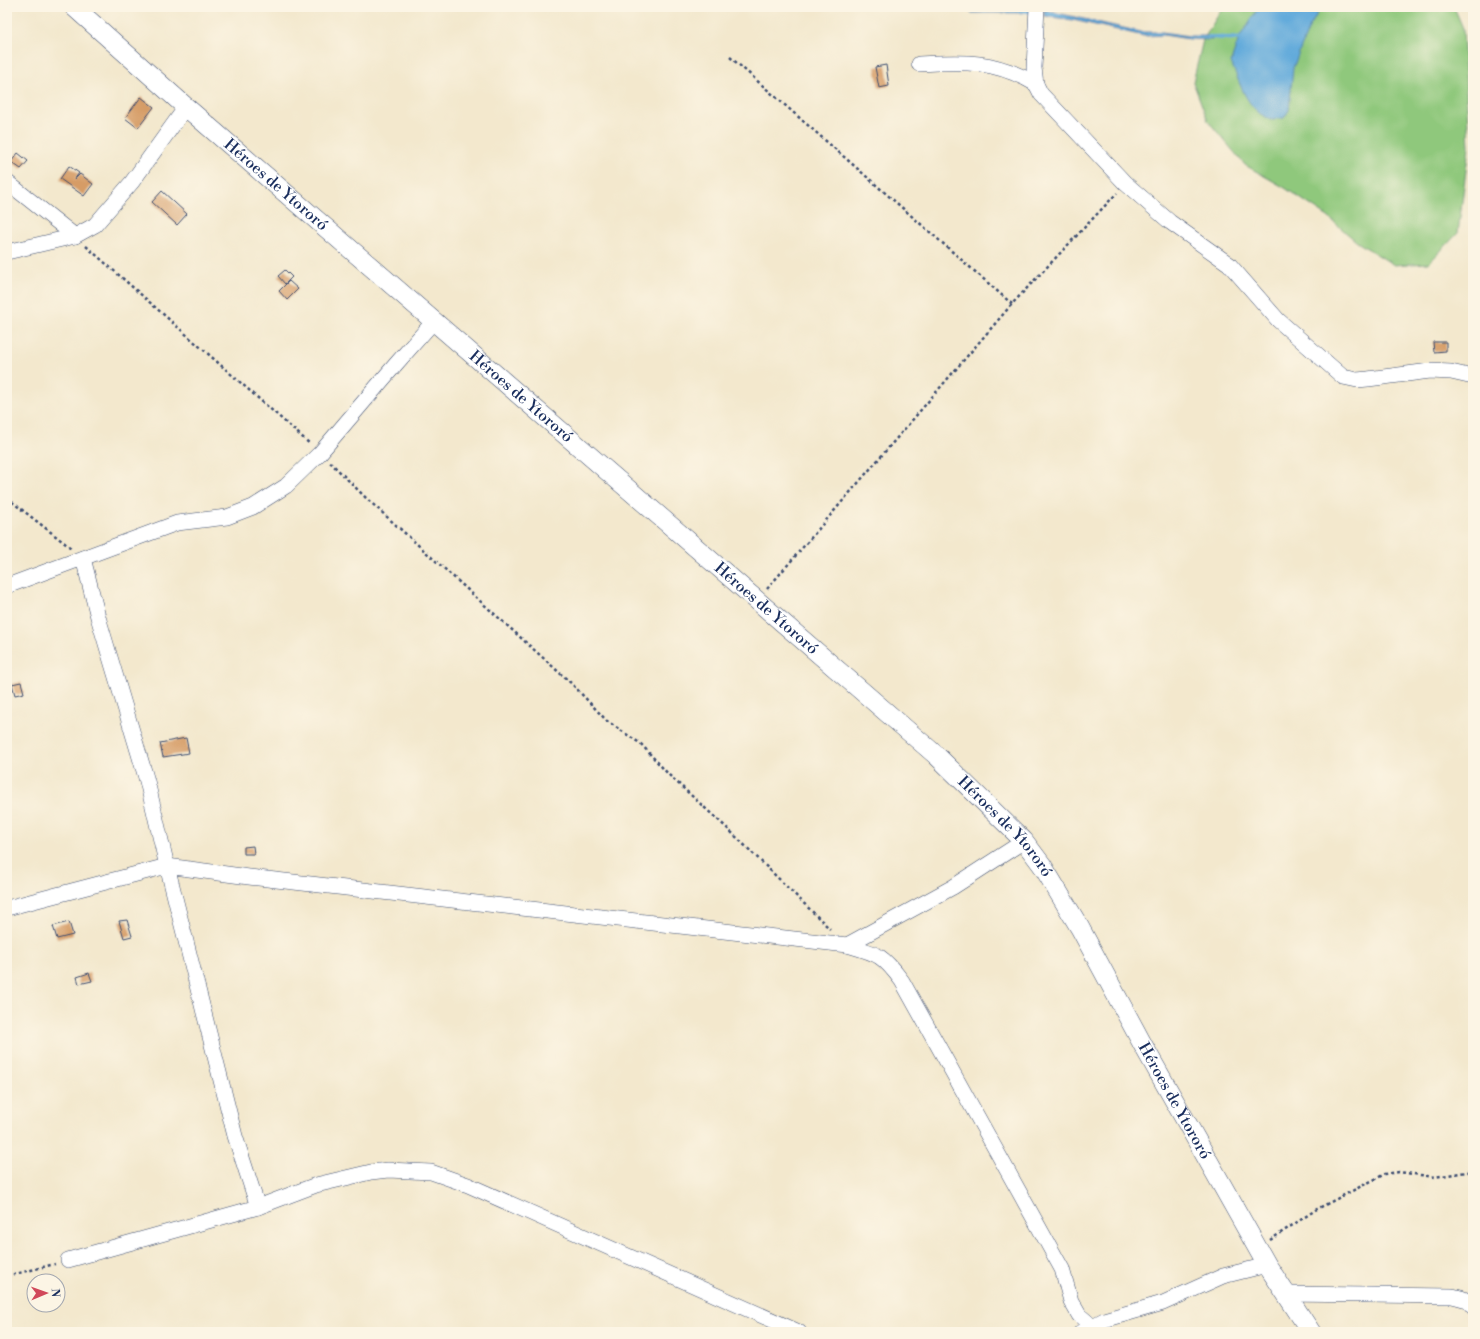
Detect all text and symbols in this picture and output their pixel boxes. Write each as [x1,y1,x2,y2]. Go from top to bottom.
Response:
street label: Héroes de Ytororó [220,134,332,235]
street label: Héroes de Ytororó [465,346,577,447]
street label: Héroes de Ytororó [710,558,822,659]
street label: Héroes de Ytororó [953,772,1057,881]
street label: Héroes de Ytororó [1134,1039,1215,1163]
north arrow [26,1273,66,1313]
text: N [48,1288,62,1298]

